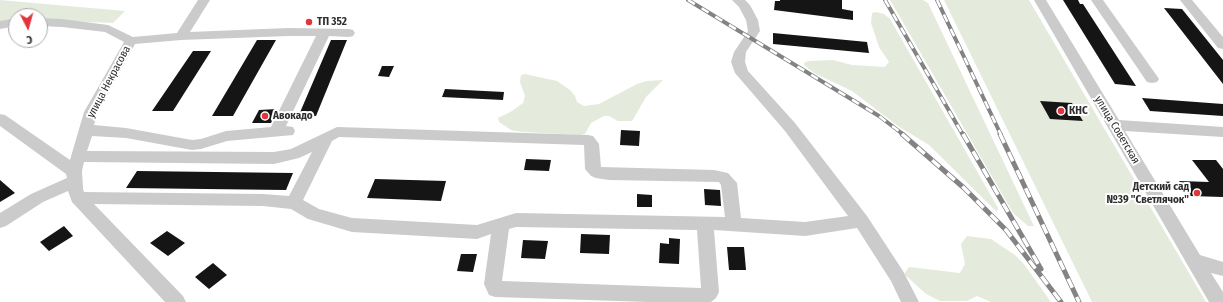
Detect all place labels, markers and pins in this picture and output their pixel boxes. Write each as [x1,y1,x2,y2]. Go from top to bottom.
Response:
place label: ТП 352 [317,15,347,29]
marker: ТП 352 [304,17,314,27]
place label: КНС [1069,104,1088,118]
marker: КНС [1056,106,1066,116]
place label: Авокадо [273,109,313,123]
marker: Авокадо [260,111,270,121]
place label: Детский сад №39 "Светлячок" [1107,180,1189,206]
marker: Детский сад №39 "Светлячок" [1192,188,1202,198]

